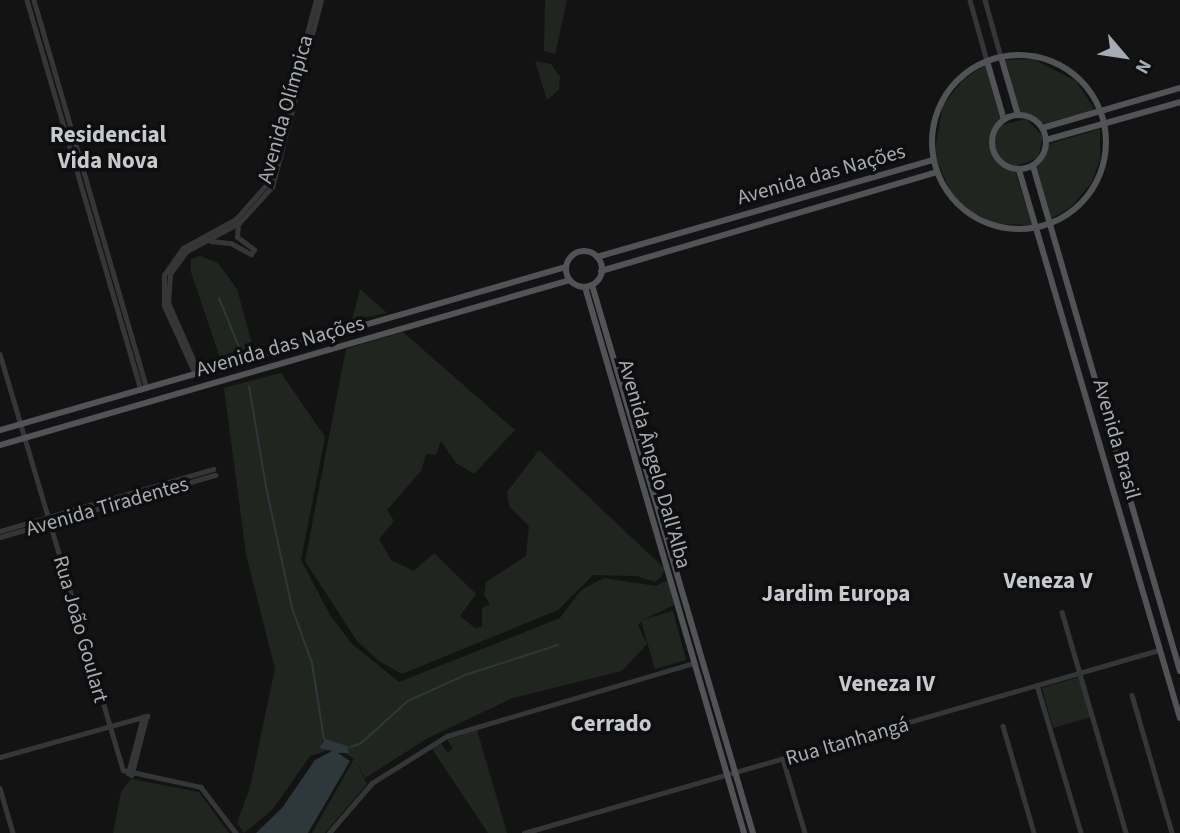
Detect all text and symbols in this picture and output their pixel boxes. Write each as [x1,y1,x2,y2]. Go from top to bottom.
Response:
north arrow [1089,21,1159,91]
street label: Avenida Olímpica [252,32,318,186]
text: N [1128,54,1158,78]
district label: Residencial Vida Nova [50,121,166,175]
street label: Avenida das Nações [734,138,908,210]
street label: Avenida das Nações [193,310,367,382]
street label: Avenida Ângelo Dall'Alba [613,357,697,571]
street label: Avenida Brasil [1088,376,1146,502]
street label: Avenida Tiradentes [23,471,191,541]
street label: Rua João Goulart [48,553,114,705]
district label: Veneza V [1004,567,1092,595]
district label: Jardim Europa [762,580,910,608]
district label: Veneza IV [839,670,935,698]
district label: Cerrado [570,710,652,738]
street label: Rua Itanhangá [783,711,911,771]

